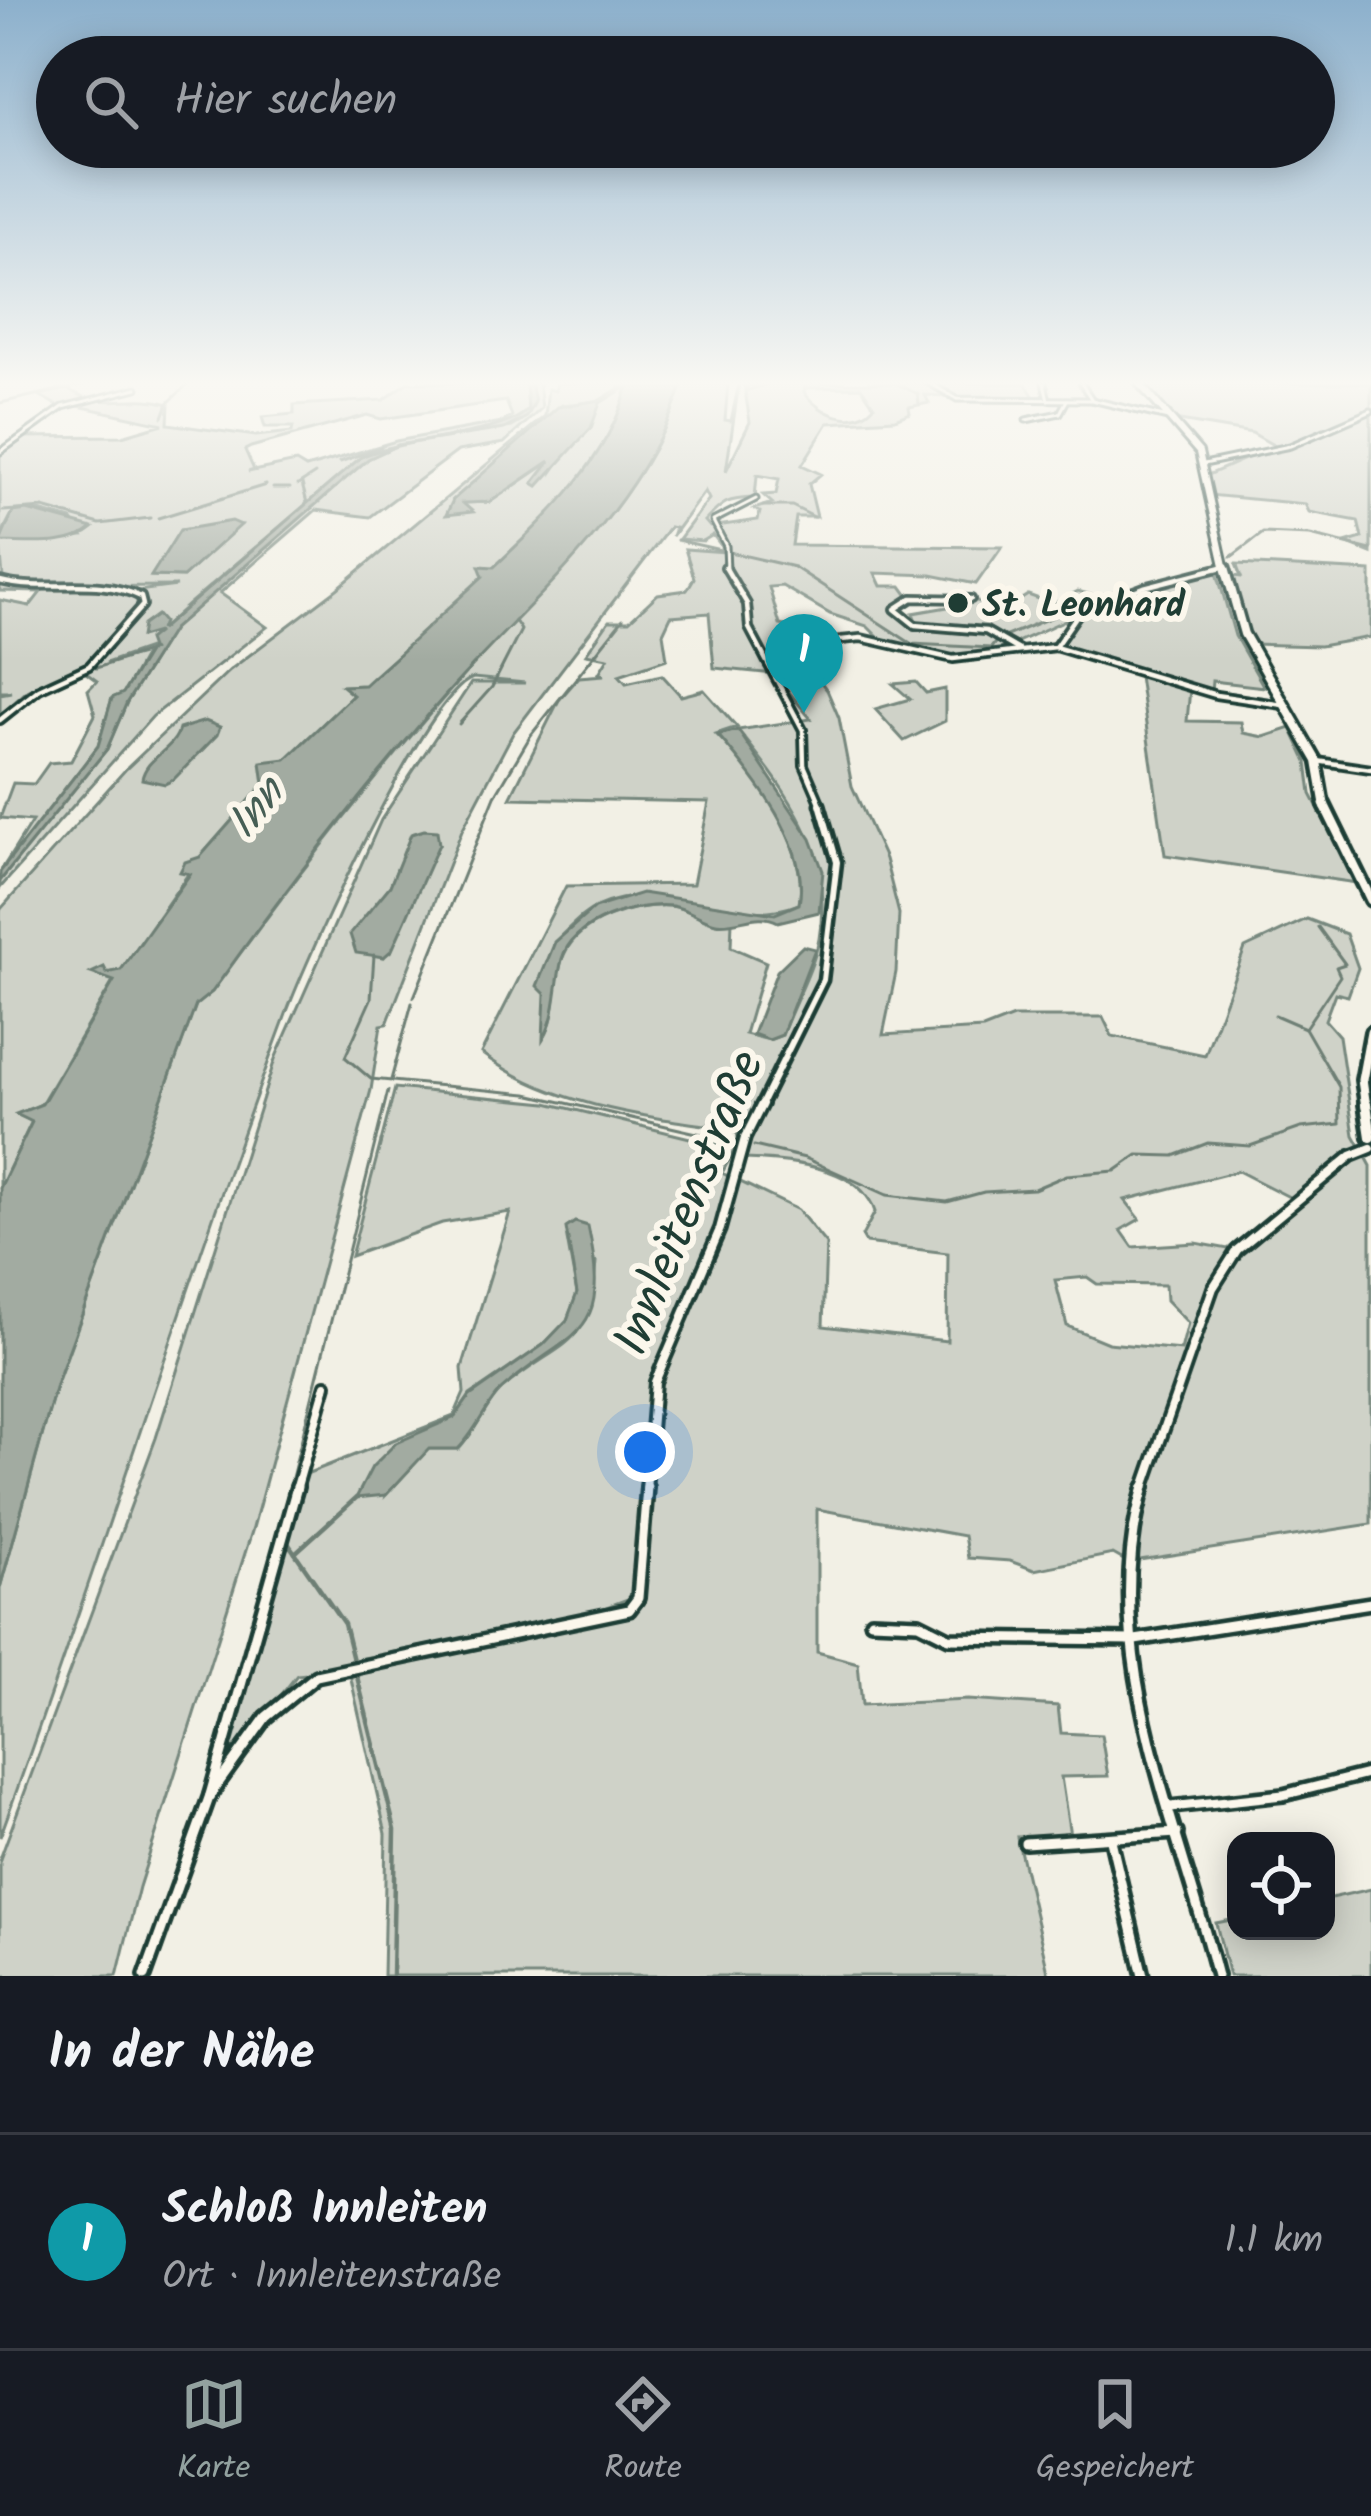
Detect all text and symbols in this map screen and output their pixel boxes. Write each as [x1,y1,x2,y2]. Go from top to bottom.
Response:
search box [36,36,1335,168]
text: Hier suchen [174,66,397,138]
icon: search [78,69,144,135]
place label: St. Leonhard [982,578,1186,635]
marker: St. Leonhard [945,590,971,616]
pin: 1 [765,614,843,713]
water label: Inn [210,761,306,856]
street label: Innleitenstraße [593,1039,789,1368]
your location [615,1422,675,1482]
map controls [1227,1832,1335,1940]
button: locate [1227,1832,1335,1940]
text: In der Nähe [48,2014,314,2095]
text: Schloß Innleiten [162,2175,488,2247]
text: 1 [81,2211,93,2273]
text: 1.1 km [1224,2211,1323,2273]
text: Ort · Innleitenstraße [162,2247,501,2309]
tab: Karte [177,2371,250,2496]
tab: Route [604,2371,682,2496]
tab: Gespeichert [1036,2371,1194,2496]

